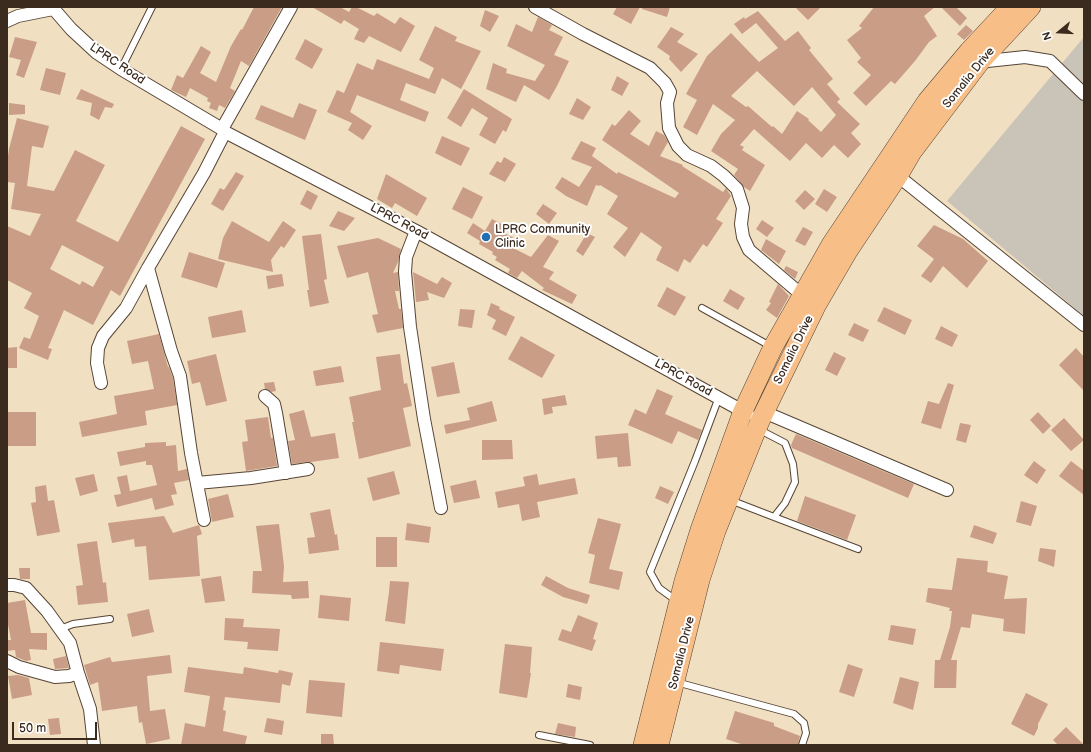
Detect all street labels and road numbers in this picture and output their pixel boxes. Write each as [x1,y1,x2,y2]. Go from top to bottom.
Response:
street label: LPRC Road [87,40,147,88]
street label: Somalia Drive [940,45,998,111]
street label: LPRC Road [367,201,431,243]
street label: Somalia Drive [771,313,817,387]
street label: LPRC Road [652,356,714,400]
street label: Somalia Drive [666,615,698,691]

